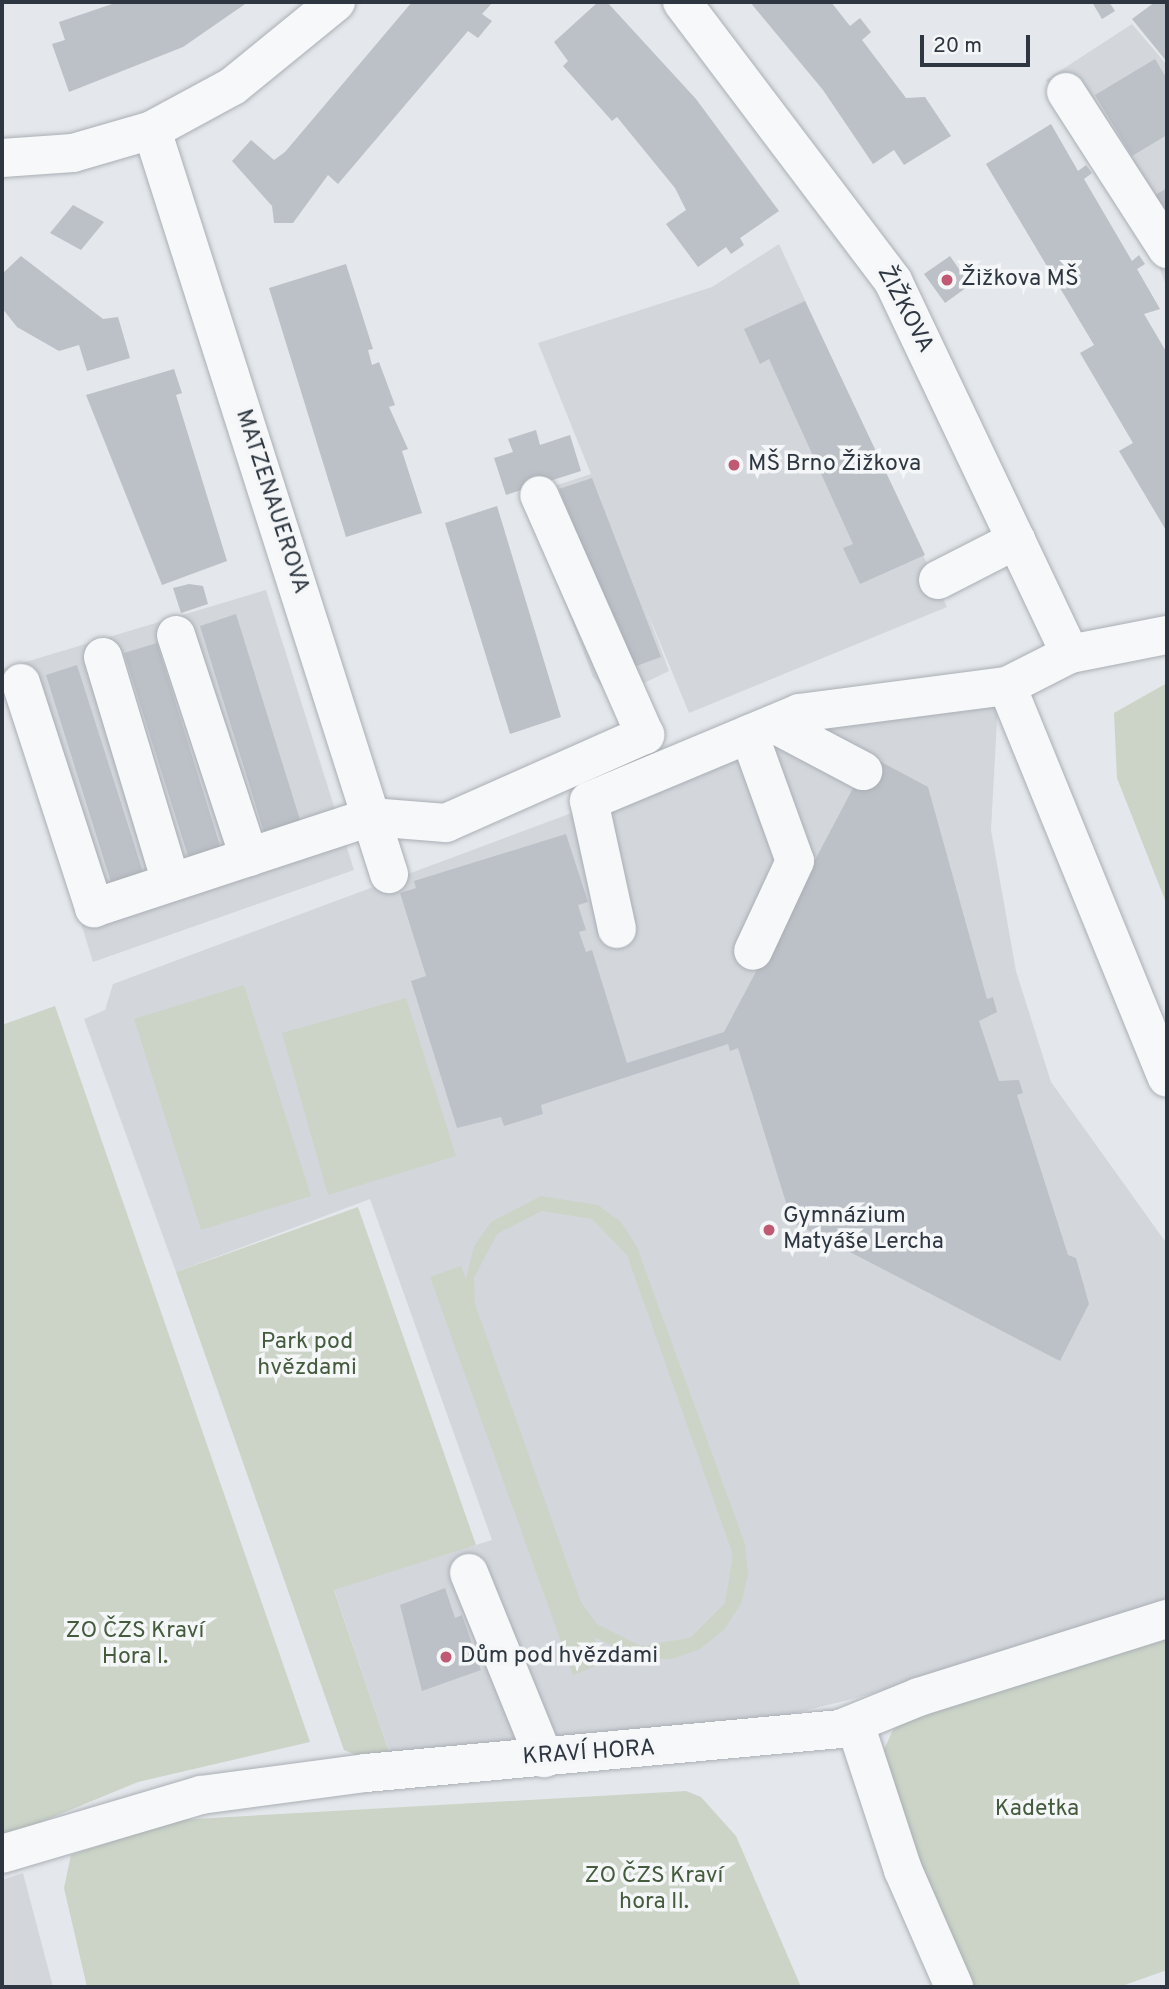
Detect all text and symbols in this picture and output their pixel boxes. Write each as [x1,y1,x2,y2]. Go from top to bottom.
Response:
scale bar [924,21,1034,65]
text: 20 m [933,33,982,60]
street label: ŽIŽKOVA [870,262,938,358]
place label: Žižkova MŠ [961,266,1079,294]
marker: Žižkova MŠ [939,272,955,288]
street label: MATZENAUEROVA [228,406,314,598]
place label: MŠ Brno Žižkova [748,451,921,479]
marker: MŠ Brno Žižkova [726,457,742,473]
place label: Gymnázium Matyáše Lercha [783,1203,944,1257]
marker: Gymnázium Matyáše Lercha [761,1222,777,1238]
park label: Park pod hvězdami [257,1329,357,1383]
park label: ZO ČZS Kraví Hora I. [66,1618,204,1672]
place label: Dům pod hvězdami [460,1643,658,1671]
marker: Dům pod hvězdami [438,1649,454,1665]
street label: KRAVÍ HORA [522,1736,656,1772]
park label: Kadetka [995,1796,1079,1824]
park label: ZO ČZS Kraví hora II. [585,1863,723,1917]

